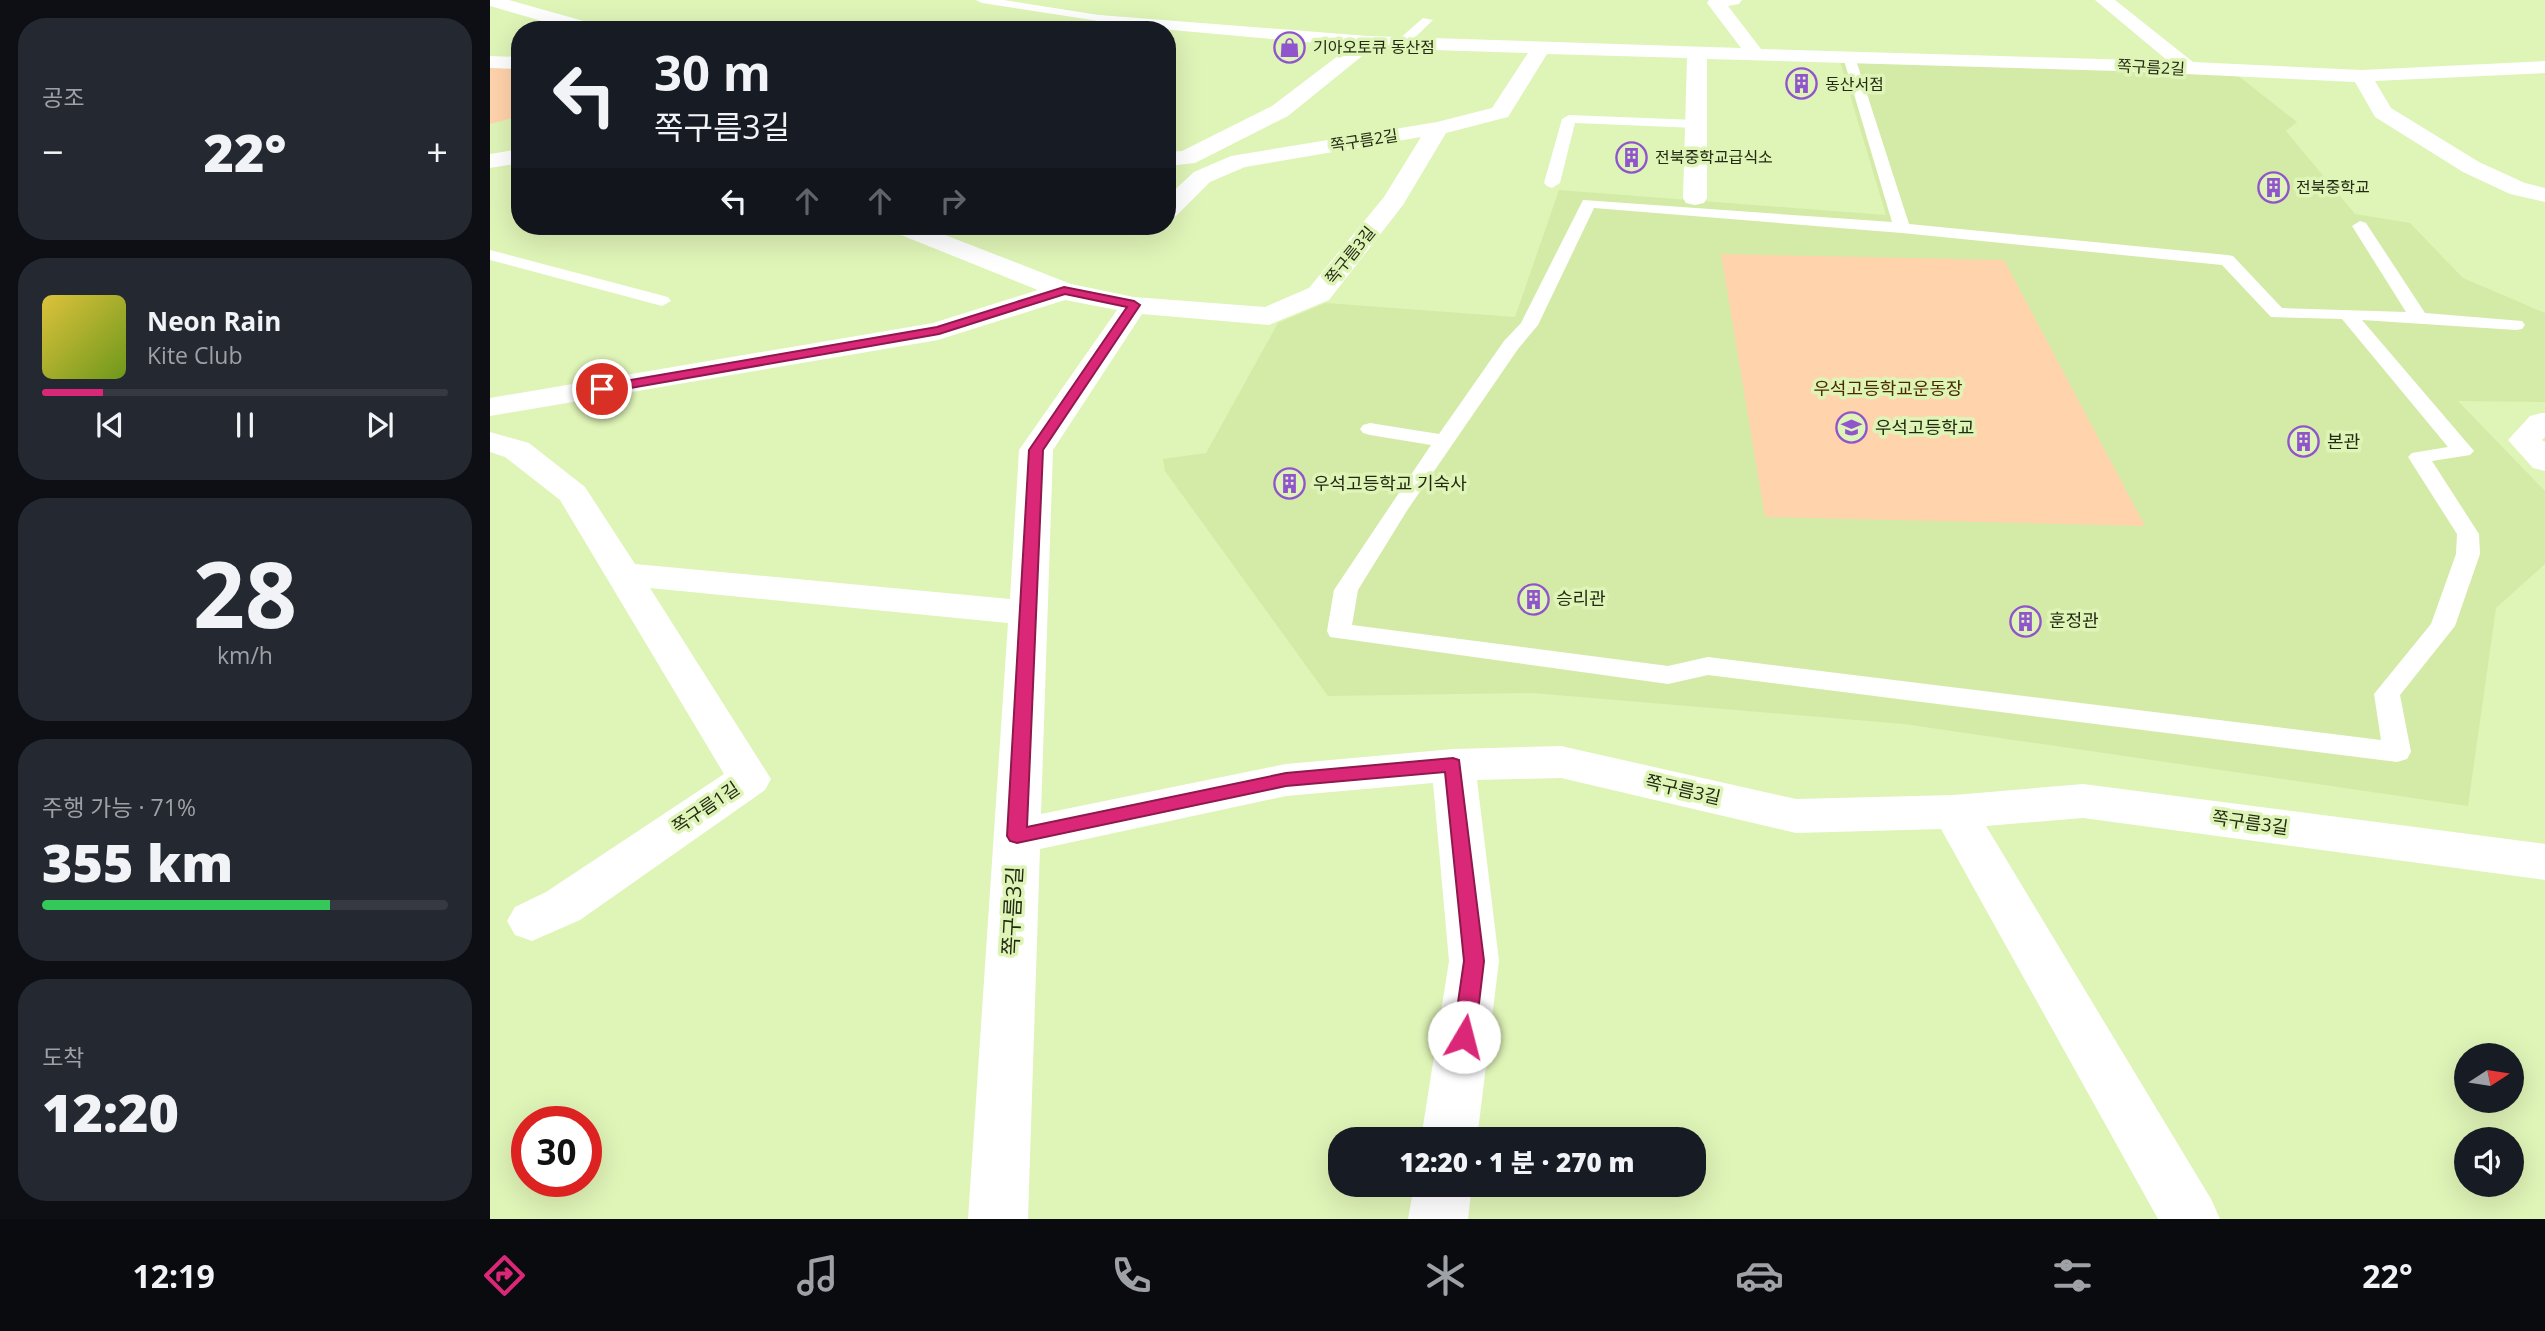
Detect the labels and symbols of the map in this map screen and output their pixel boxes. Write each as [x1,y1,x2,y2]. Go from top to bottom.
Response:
shop icon: 기아오토큐 동산점 [1273,30,1307,64]
place label: 기아오토큐 동산점 [1313,36,1435,58]
street label: 쪽구름2길 [2116,54,2186,80]
building icon: 동산서점 [1785,67,1819,101]
place label: 동산서점 [1825,73,1884,95]
street label: 쪽구름2길 [1329,124,1399,156]
building icon: 전북중학교급식소 [1615,140,1649,174]
place label: 전북중학교급식소 [1655,146,1773,168]
building icon: 전북중학교 [2256,170,2290,204]
place label: 전북중학교 [2296,176,2370,198]
street label: 쪽구름3길 [1320,222,1380,288]
pin [572,359,632,419]
park label: 우석고등학교운동장 [1813,376,1963,400]
school or university icon: 우석고등학교 [1835,411,1869,445]
place label: 우석고등학교 [1875,415,1974,439]
building icon: 본관 [2287,425,2321,459]
place label: 본관 [2327,429,2361,453]
building icon: 우석고등학교 기숙사 [1273,467,1307,501]
place label: 우석고등학교 기숙사 [1313,471,1467,495]
building icon: 승리관 [1516,582,1550,616]
place label: 승리관 [1556,586,1606,610]
building icon: 훈정관 [2009,604,2043,638]
place label: 훈정관 [2049,608,2099,632]
street label: 쪽구름3길 [1643,769,1723,809]
street label: 쪽구름1길 [667,776,744,839]
street label: 쪽구름3길 [2211,805,2290,839]
street label: 쪽구름3길 [996,866,1028,956]
position arrow [1427,1000,1501,1074]
north arrow [2454,1043,2524,1113]
speed limit sign: 30 [511,1106,602,1197]

